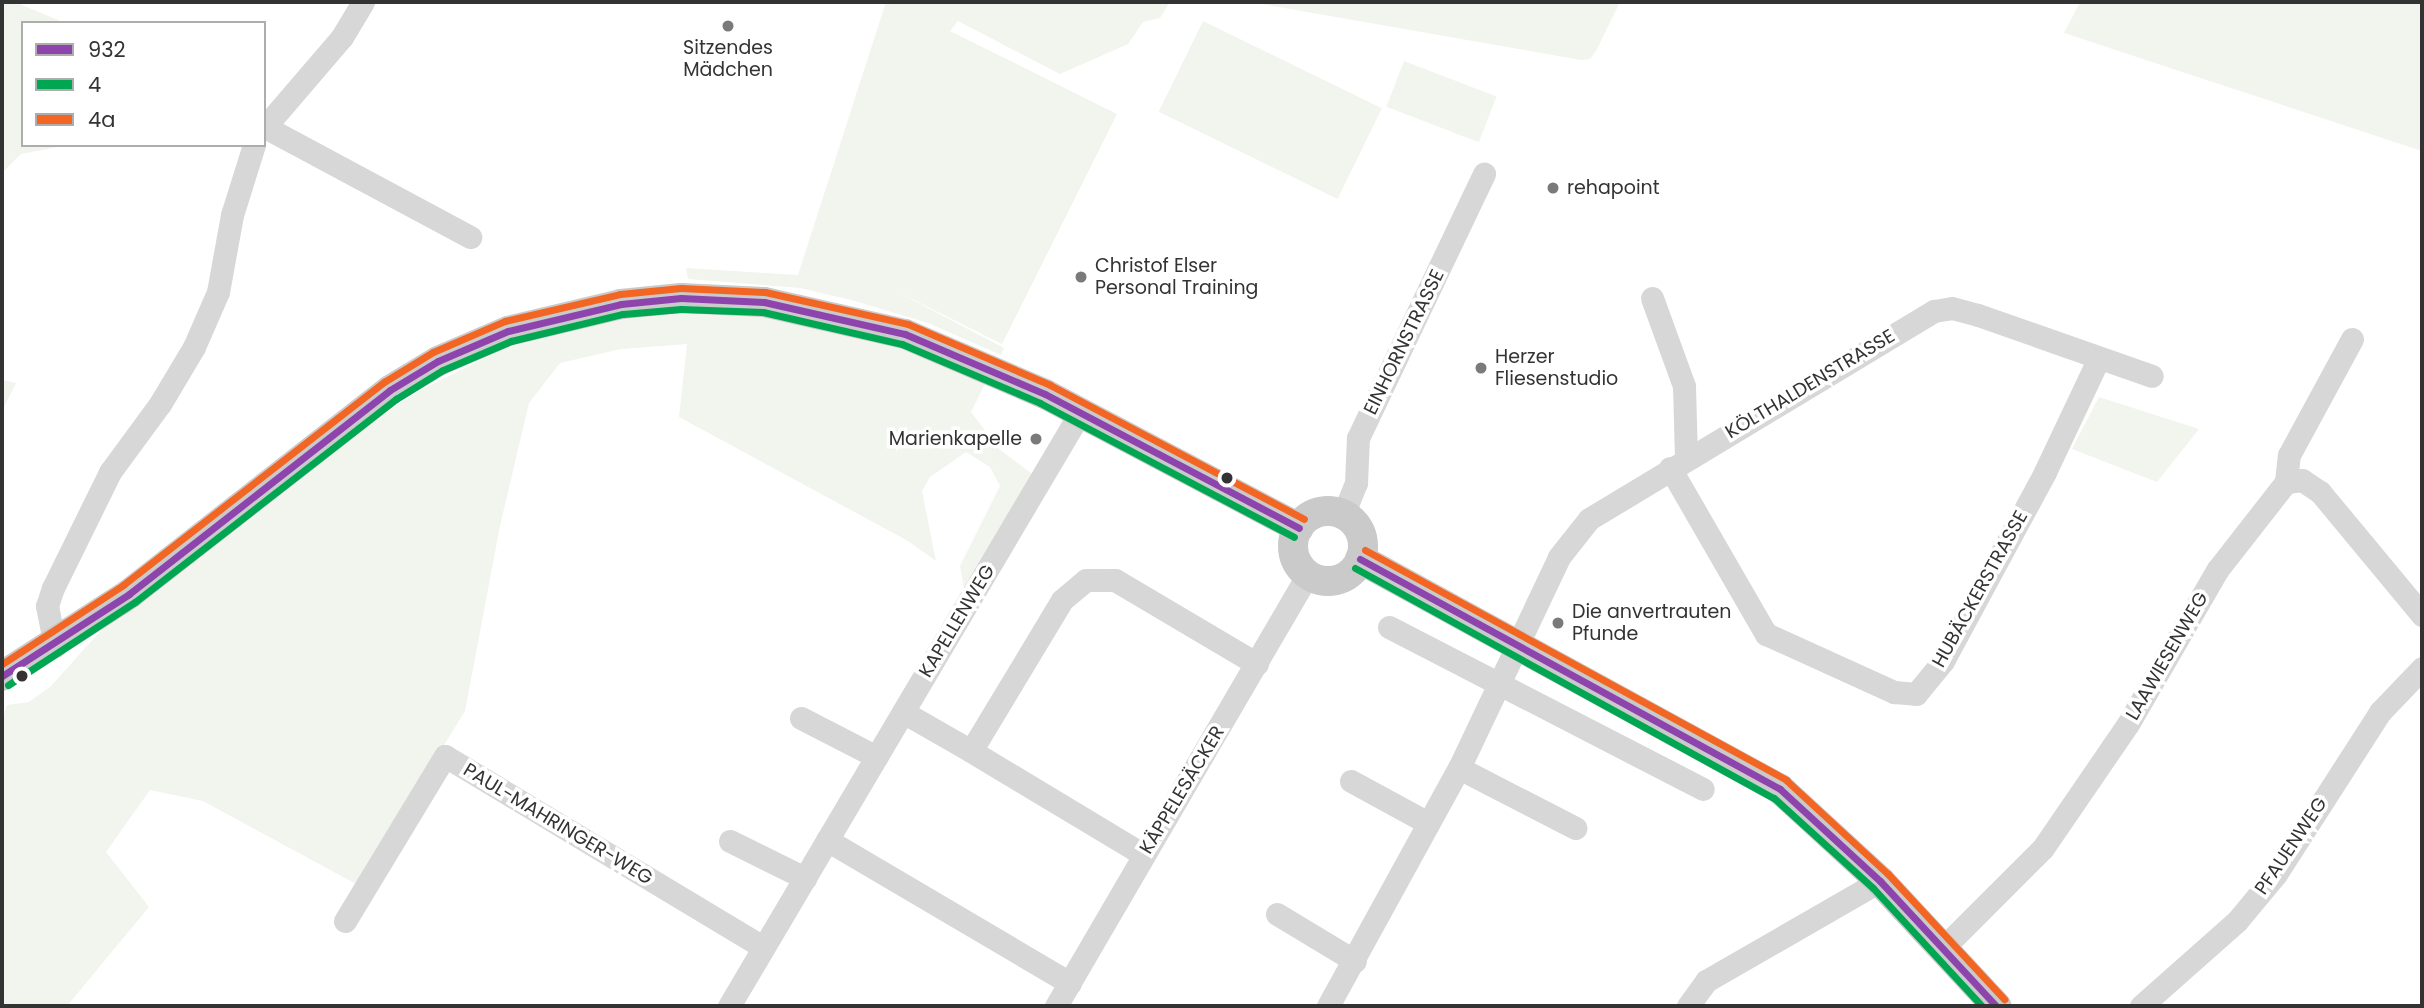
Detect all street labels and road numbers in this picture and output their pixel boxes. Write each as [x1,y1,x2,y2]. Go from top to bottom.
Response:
street label: EINHORNSTRASSE [1359,266,1449,418]
street label: KÖLTHALDENSTRASSE [1721,324,1899,444]
street label: HUBÄCKERSTRASSE [1927,507,2033,671]
street label: KAPELLENWEG [914,560,1000,682]
street label: LAAWIESENWEG [2121,588,2213,724]
street label: KÄPPELESÄCKER [1135,722,1229,858]
street label: PAUL-MAHRINGER-WEG [459,758,657,890]
street label: PFAUENWEG [2250,793,2332,899]

